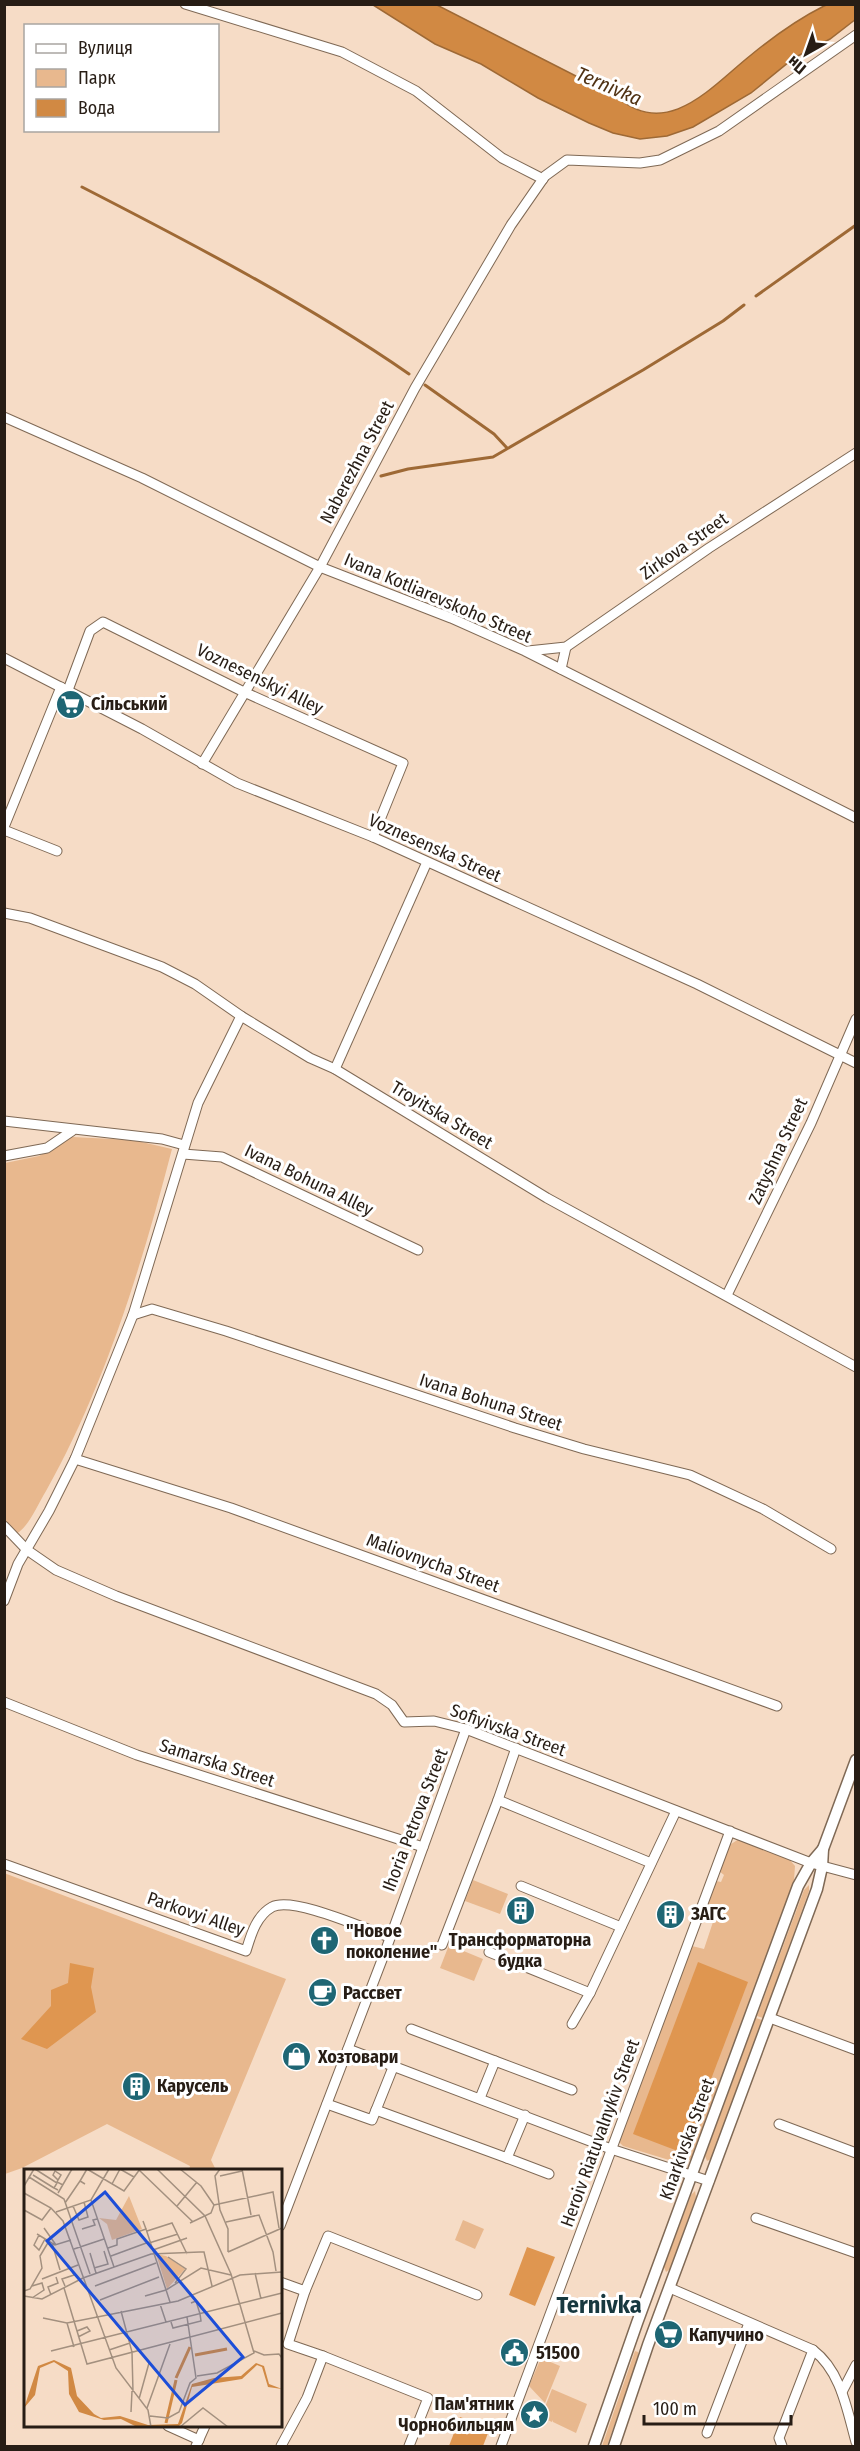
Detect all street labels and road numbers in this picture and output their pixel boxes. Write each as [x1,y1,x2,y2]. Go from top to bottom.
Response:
street label: Naberezhna Street [315,397,399,527]
street label: Zirkova Street [636,508,732,584]
street label: Ivana Kotliarevskoho Street [341,548,535,648]
street label: Voznesenskyi Alley [193,639,327,719]
street label: Voznesenska Street [365,809,505,887]
street label: Troyitska Street [387,1076,497,1154]
street label: Zatyshna Street [744,1094,812,1208]
street label: Ivana Bohuna Alley [241,1139,377,1221]
street label: Ivana Bohuna Street [417,1369,565,1435]
street label: Maliovnycha Street [363,1529,503,1597]
street label: Sofiyivska Street [447,1699,569,1761]
street label: Samarska Street [157,1734,277,1792]
street label: Ihoria Petrova Street [378,1745,452,1895]
street label: Parkovyi Alley [144,1887,248,1941]
street label: Heroiv Riatuvalnykiv Street [556,2036,644,2230]
street label: Kharkivska Street [655,2075,719,2203]

